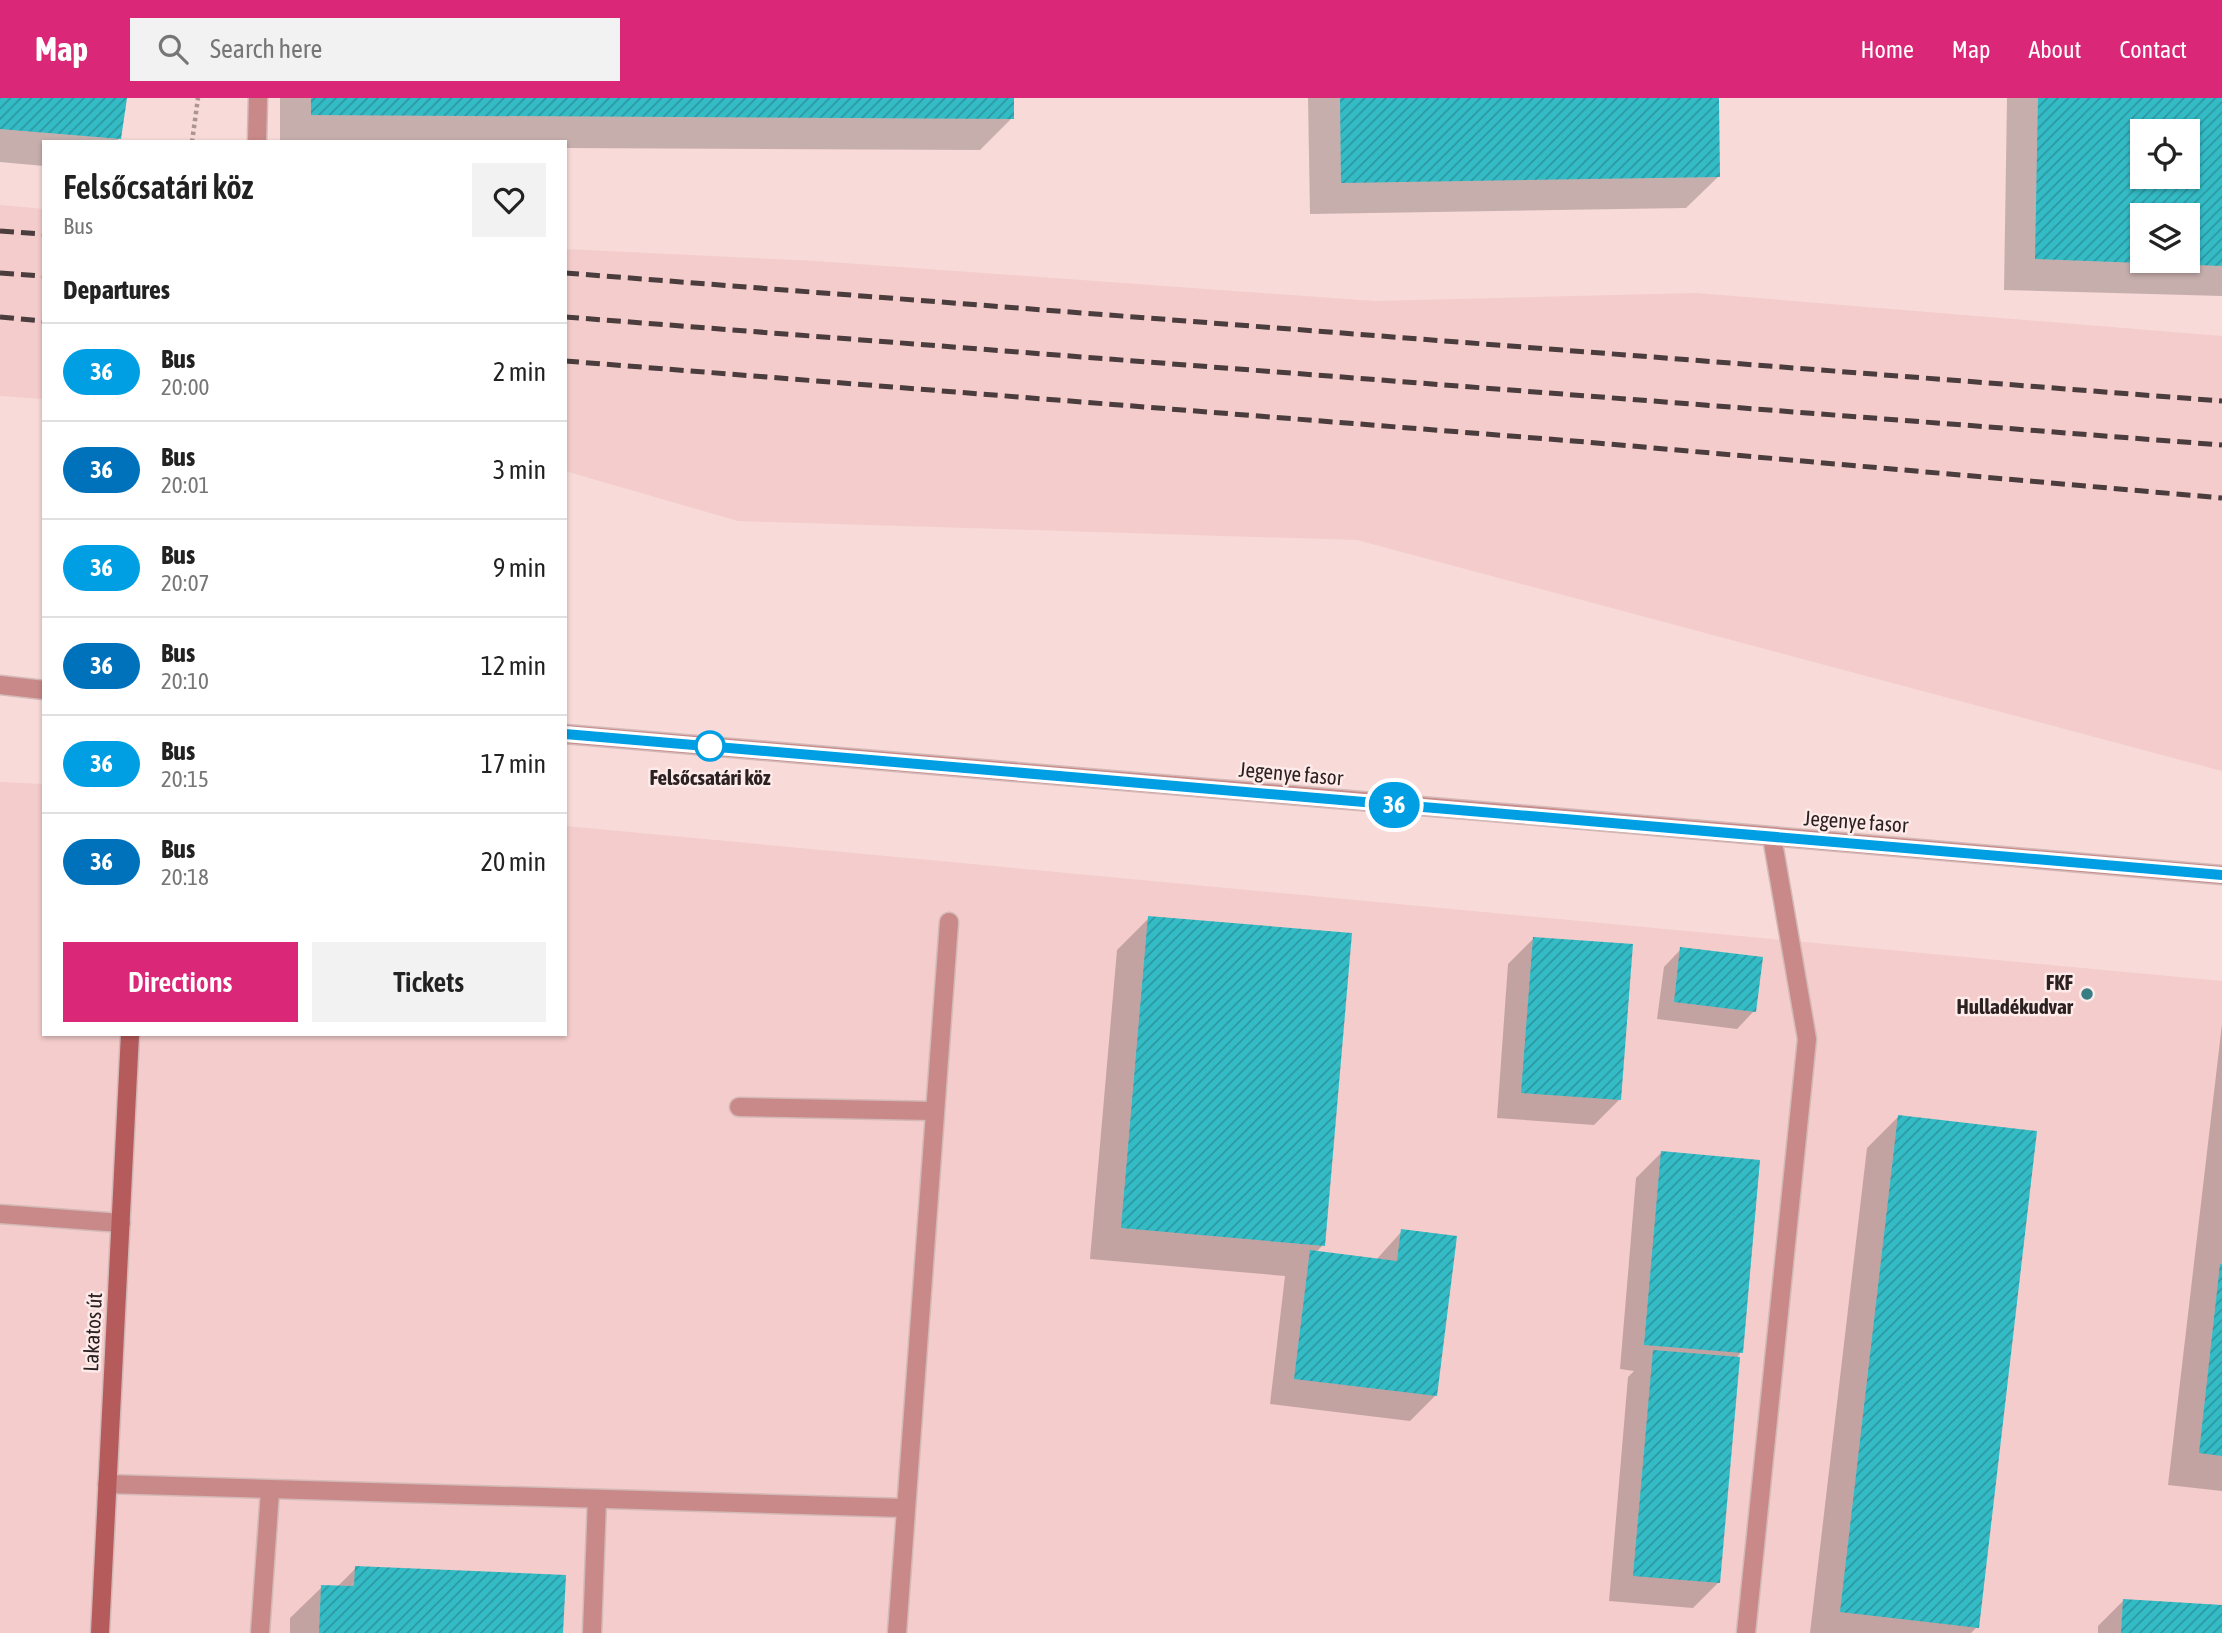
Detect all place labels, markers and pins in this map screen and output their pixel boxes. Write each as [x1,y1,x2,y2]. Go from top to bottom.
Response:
marker: Felsőcsatári köz [695,731,725,761]
place label: Felsőcsatári köz [649,765,771,789]
place label: FKF Hulladékudvar [1957,970,2074,1018]
marker: FKF Hulladékudvar [2079,986,2095,1002]

